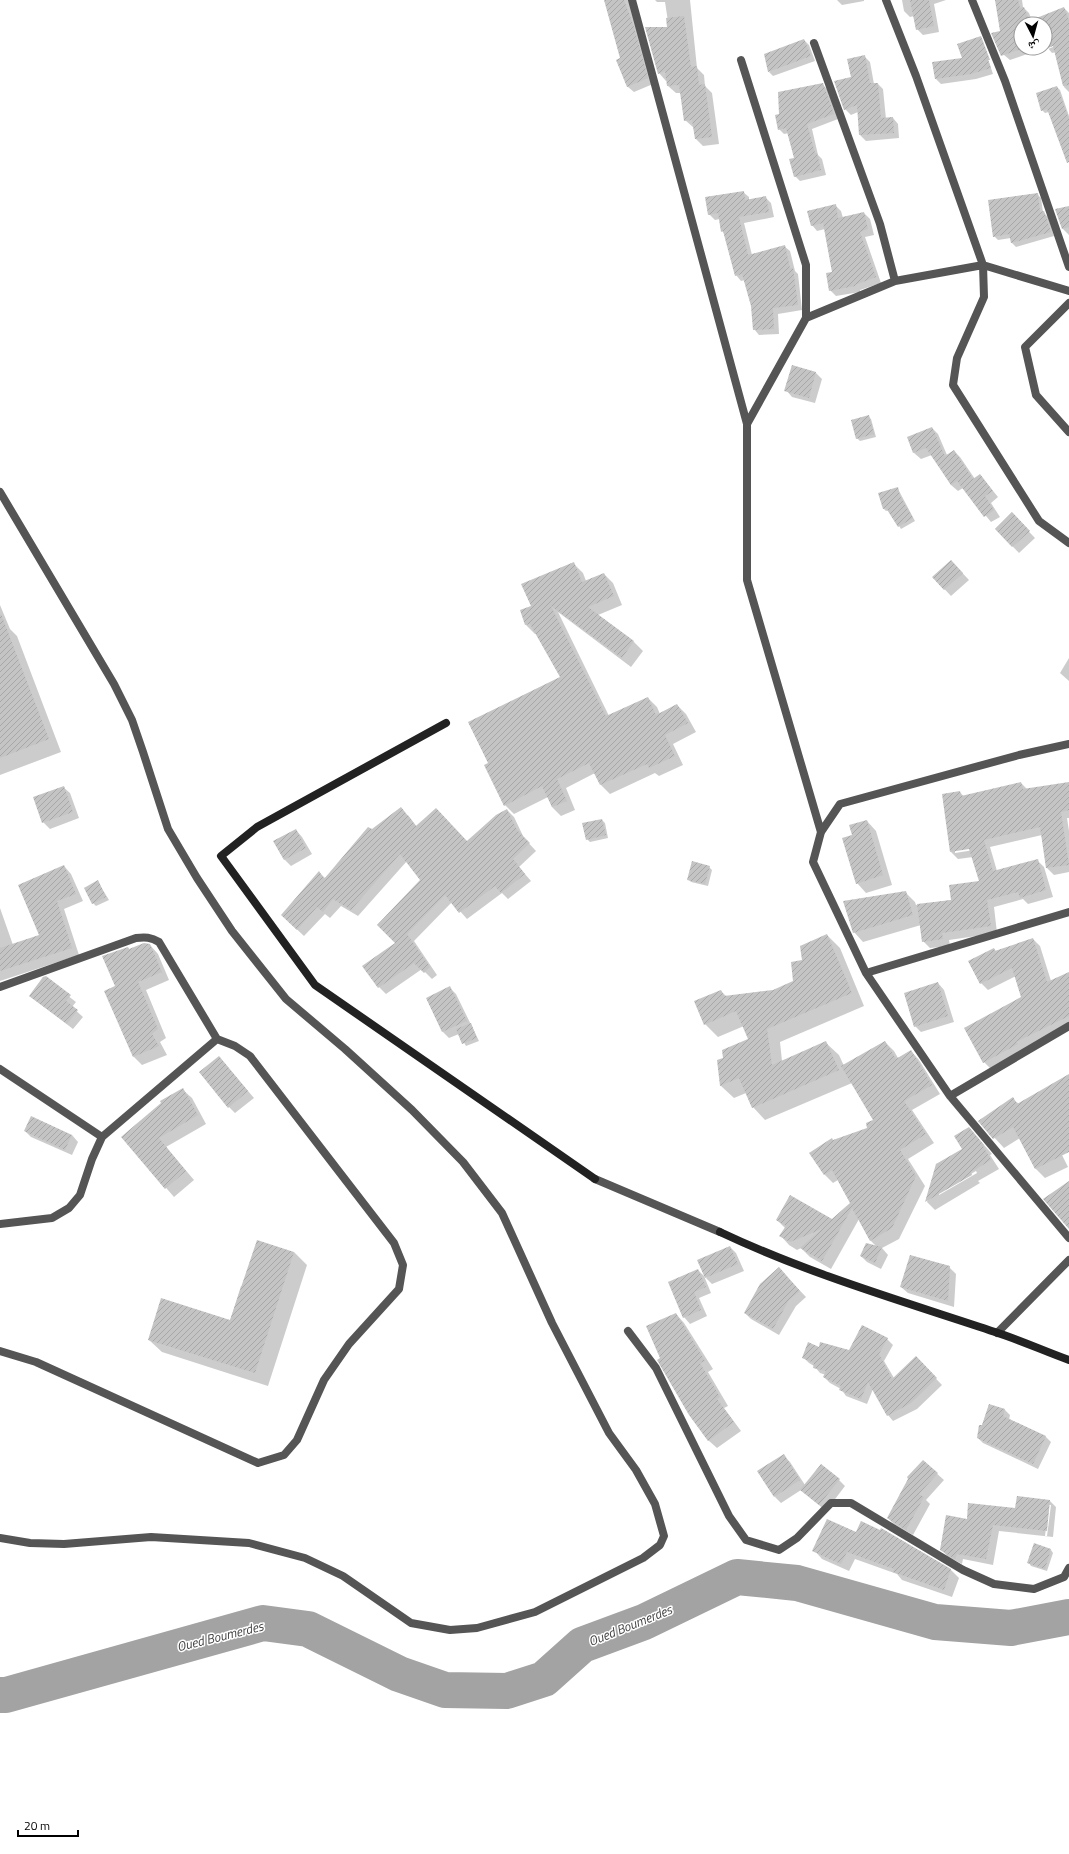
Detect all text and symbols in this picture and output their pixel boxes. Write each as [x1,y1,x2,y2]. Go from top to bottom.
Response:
north arrow [1013,16,1053,56]
text: ش [1027,37,1041,55]
water label: Oued Boumerdes [585,1599,676,1651]
water label: Oued Boumerdes [175,1615,267,1656]
scale bar [18,1812,78,1838]
text: 20 m [24,1816,50,1835]

